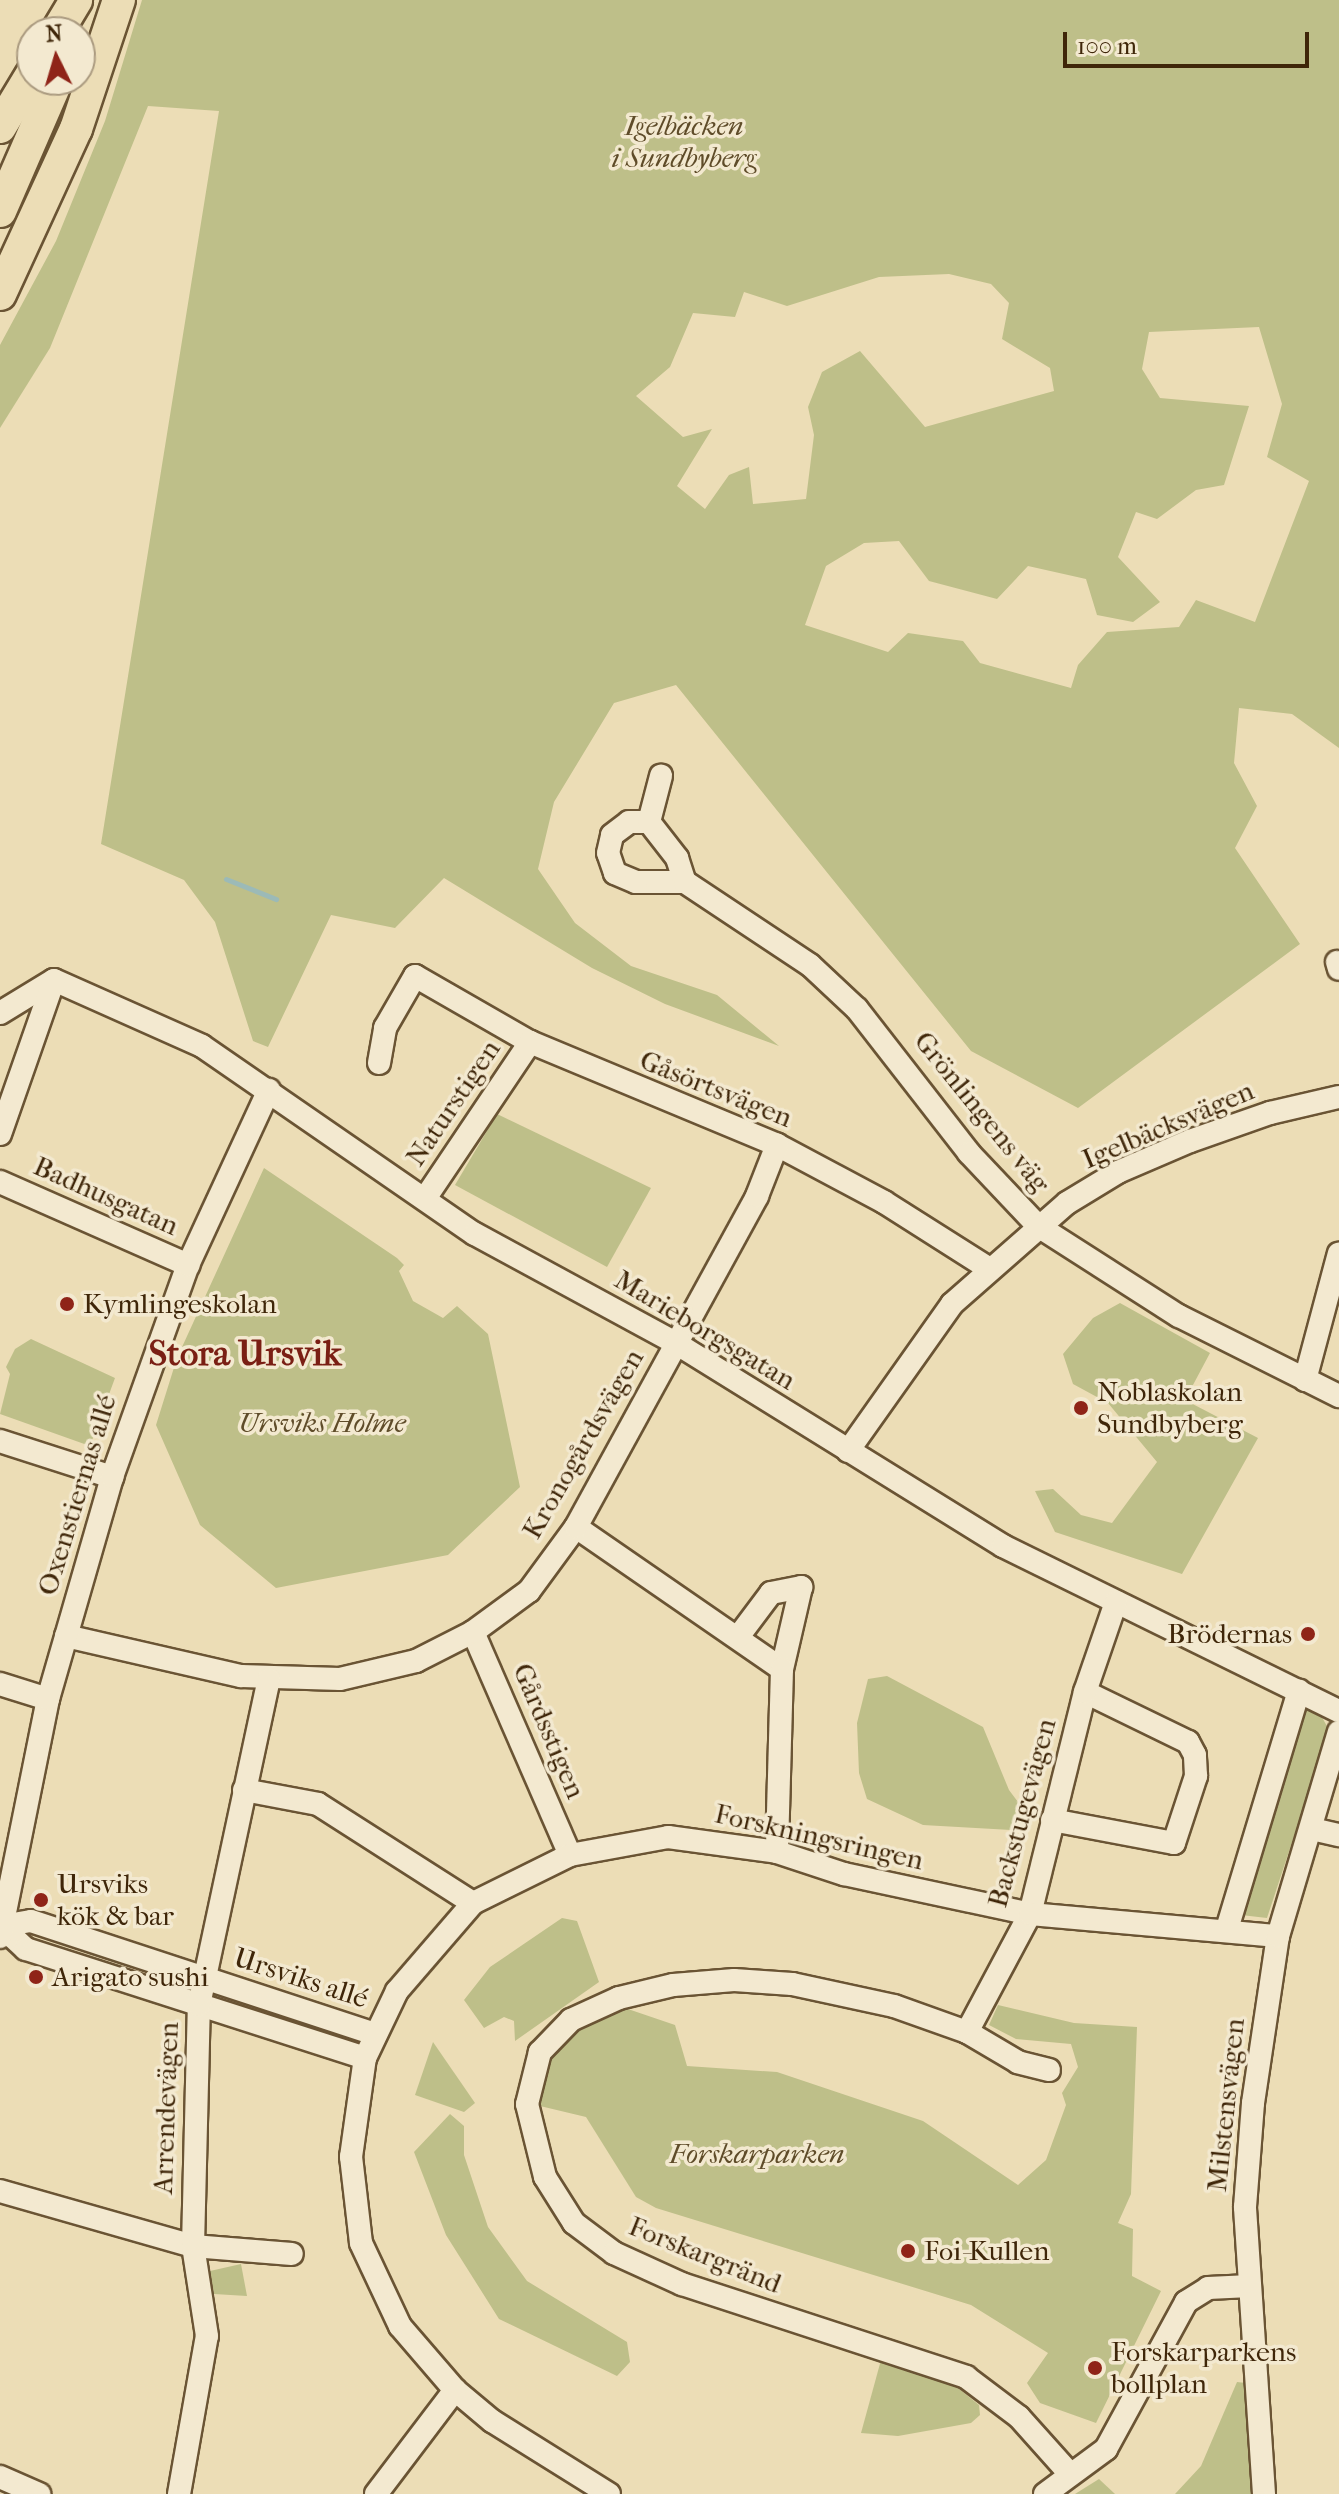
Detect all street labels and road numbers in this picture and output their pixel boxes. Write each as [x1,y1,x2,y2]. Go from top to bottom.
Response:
street label: Grönlingens väg [907,1025,1057,1199]
street label: Naturstigen [399,1034,507,1172]
street label: Gåsörtsvägen [635,1043,797,1135]
street label: Igelbäcksvägen [1077,1074,1259,1176]
street label: Badhusgatan [28,1149,184,1243]
street label: Marieborgsgatan [608,1263,802,1397]
street label: Kronogårdsvägen [515,1343,651,1545]
street label: Oxenstiernas allé [31,1391,123,1599]
street label: Gårdsstigen [506,1658,592,1804]
street label: Backstugevägen [981,1715,1063,1911]
street label: Forskningsringen [711,1797,927,1877]
street label: Ursviks allé [230,1941,372,2015]
street label: Milstensvägen [1200,2017,1252,2193]
street label: Arrendevägen [146,2021,186,2195]
street label: Forskargränd [624,2209,786,2301]

